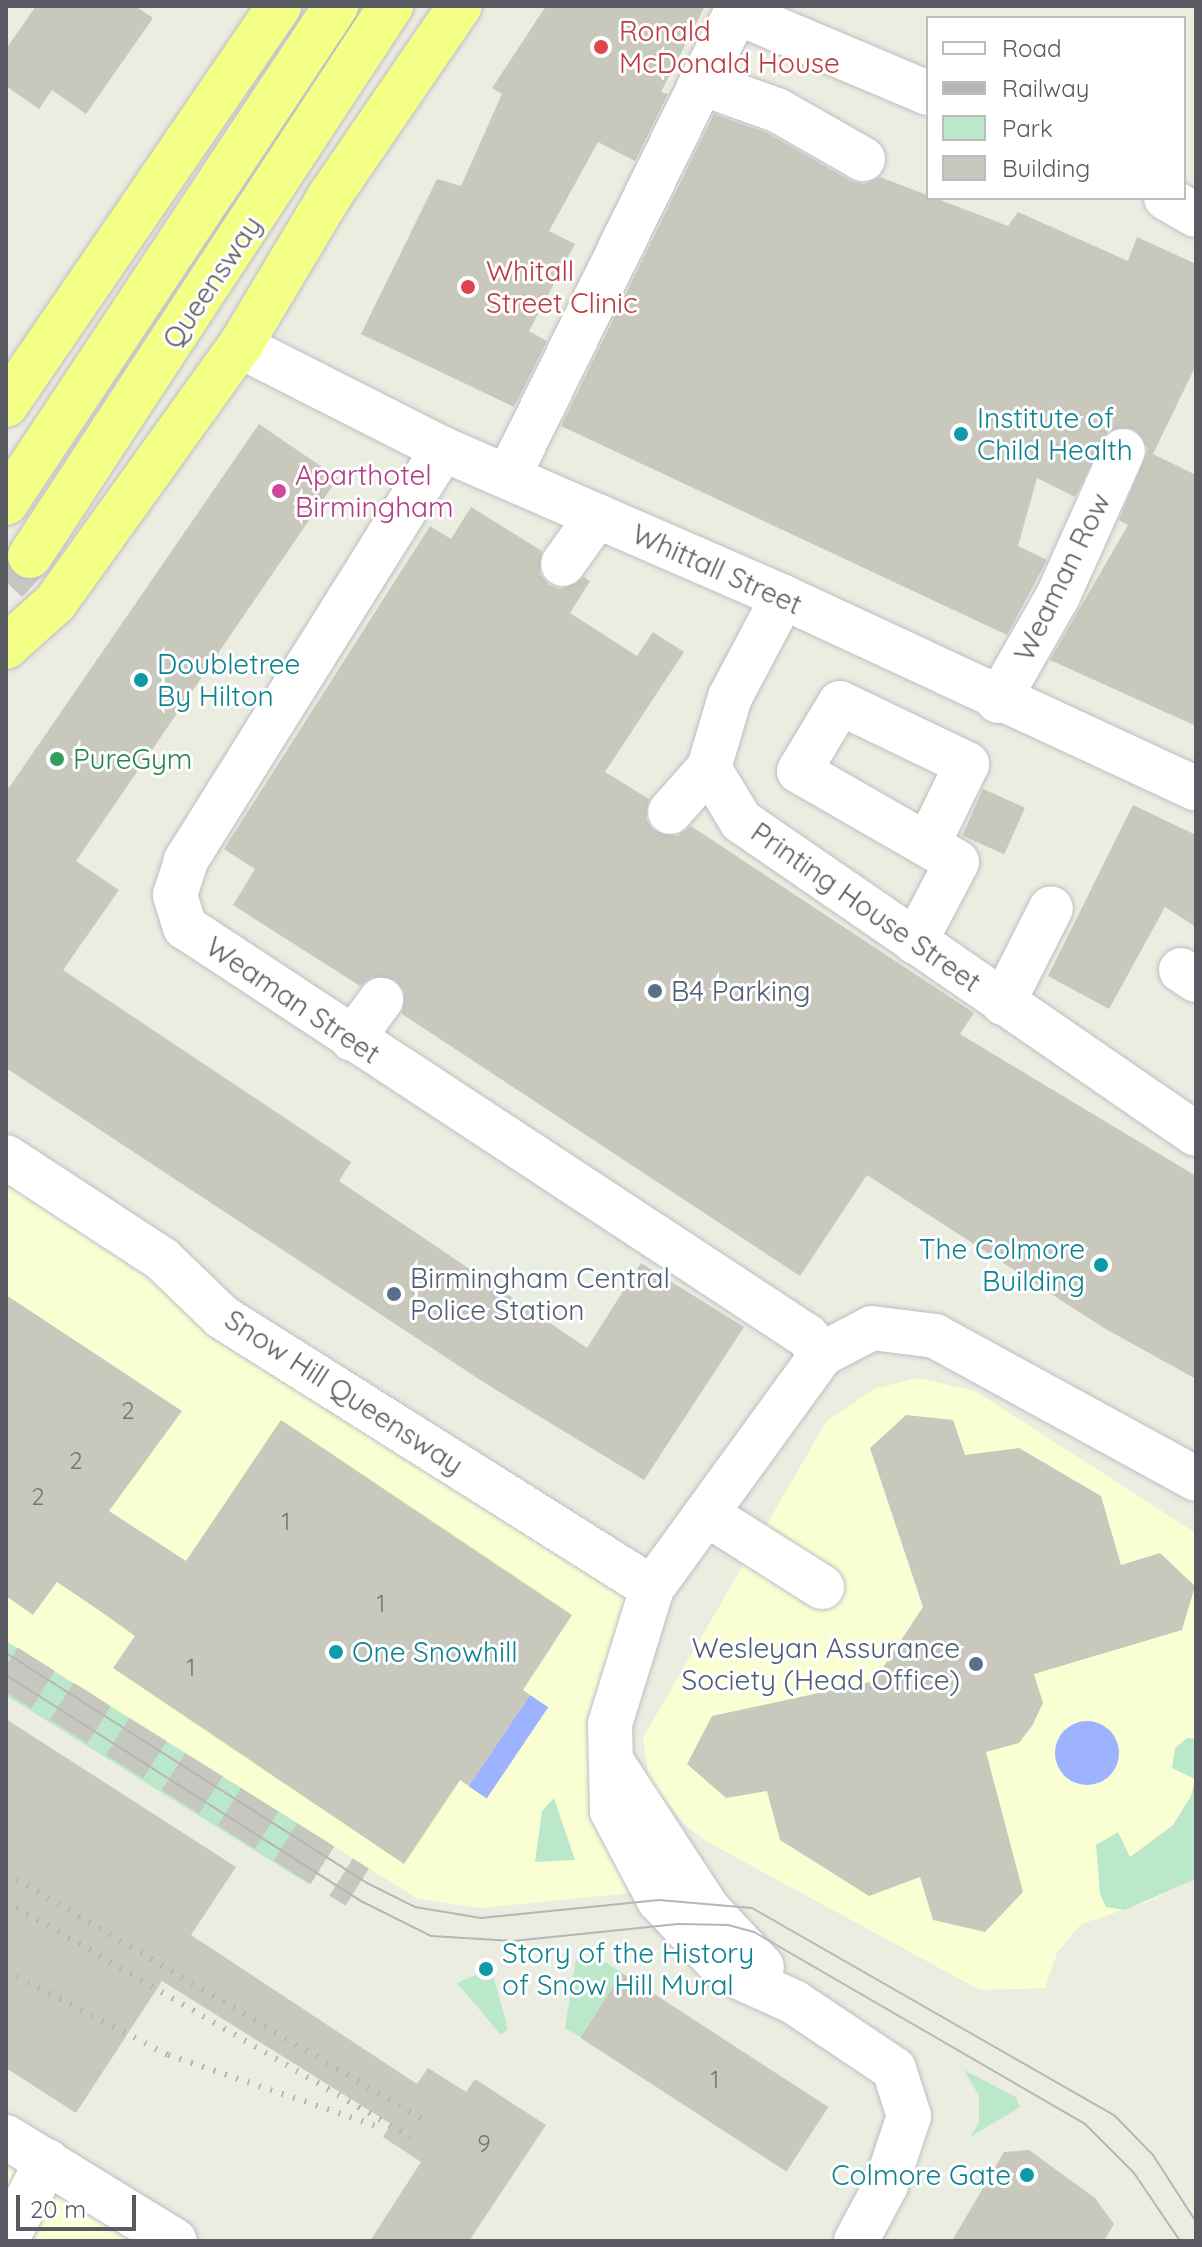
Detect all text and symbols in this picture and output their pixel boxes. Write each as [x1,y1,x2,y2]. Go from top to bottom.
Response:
place label: Ronald McDonald House [619,14,840,80]
legend [926,16,1186,200]
text: Road [1002,33,1062,63]
marker: Ronald McDonald House [590,36,612,58]
text: Railway [1002,73,1089,103]
text: Park [1002,113,1053,143]
text: Building [1002,153,1090,183]
street label: Queensway [155,209,269,355]
place label: Whitall Street Clinic [486,254,638,320]
marker: Whitall Street Clinic [457,276,479,298]
place label: Institute of Child Health [977,401,1133,467]
marker: Institute of Child Health [952,425,970,443]
place label: Aparthotel Birmingham [295,458,454,524]
marker: Aparthotel Birmingham [270,482,288,500]
street label: Weaman Row [1007,488,1117,666]
street label: Whittall Street [627,517,807,621]
place label: Doubletree By Hilton [157,647,300,713]
marker: Doubletree By Hilton [132,671,150,689]
place label: PureGym [73,742,192,776]
marker: PureGym [48,750,66,768]
street label: Printing House Street [745,815,987,999]
street label: Weaman Street [200,929,386,1071]
place label: B4 Parking [671,974,811,1008]
marker: B4 Parking [646,982,664,1000]
place label: The Colmore Building [919,1232,1085,1298]
marker: The Colmore Building [1092,1256,1110,1274]
place label: Birmingham Central Police Station [410,1261,670,1327]
marker: Birmingham Central Police Station [385,1285,403,1303]
street label: Snow Hill Queensway [219,1303,469,1481]
house number: 2 [121,1397,135,1425]
house number: 2 [69,1447,83,1475]
house number: 2 [31,1483,45,1511]
house number: 1 [282,1508,290,1536]
house number: 1 [377,1590,385,1618]
place label: Wesleyan Assurance Society (Head Office) [681,1631,960,1697]
place label: One Snowhill [352,1635,518,1669]
marker: One Snowhill [327,1643,345,1661]
house number: 1 [187,1654,195,1682]
marker: Wesleyan Assurance Society (Head Office) [967,1655,985,1673]
place label: Story of the History of Snow Hill Mural [502,1936,754,2002]
marker: Story of the History of Snow Hill Mural [477,1960,495,1978]
house number: 1 [711,2066,719,2094]
house number: 9 [477,2130,491,2158]
place label: Colmore Gate [831,2158,1011,2192]
marker: Colmore Gate [1018,2166,1036,2184]
scale bar [20,2179,140,2229]
text: 20 m [30,2194,86,2224]

